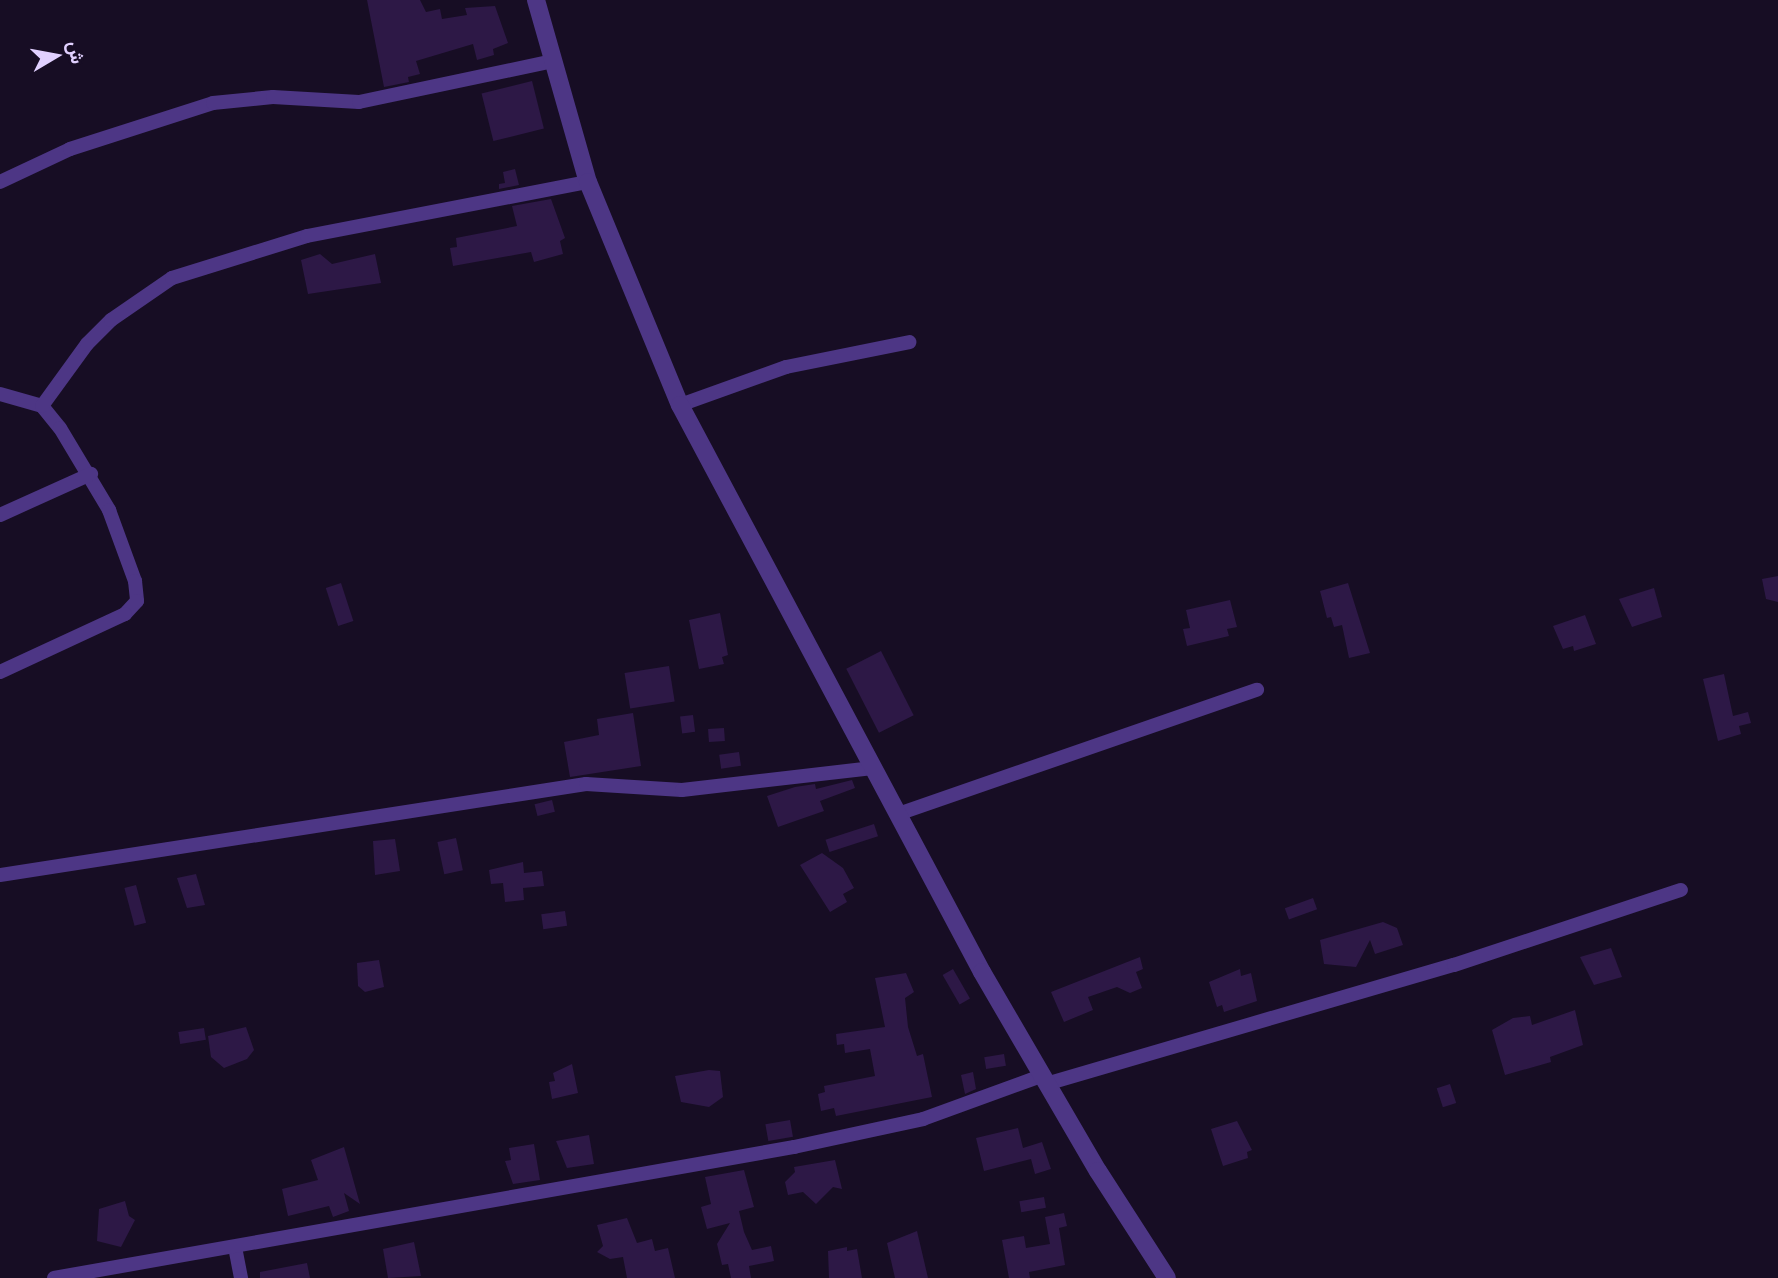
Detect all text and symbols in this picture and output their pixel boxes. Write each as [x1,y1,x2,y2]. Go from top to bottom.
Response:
north arrow [21,21,91,91]
text: ش [63,39,90,66]

